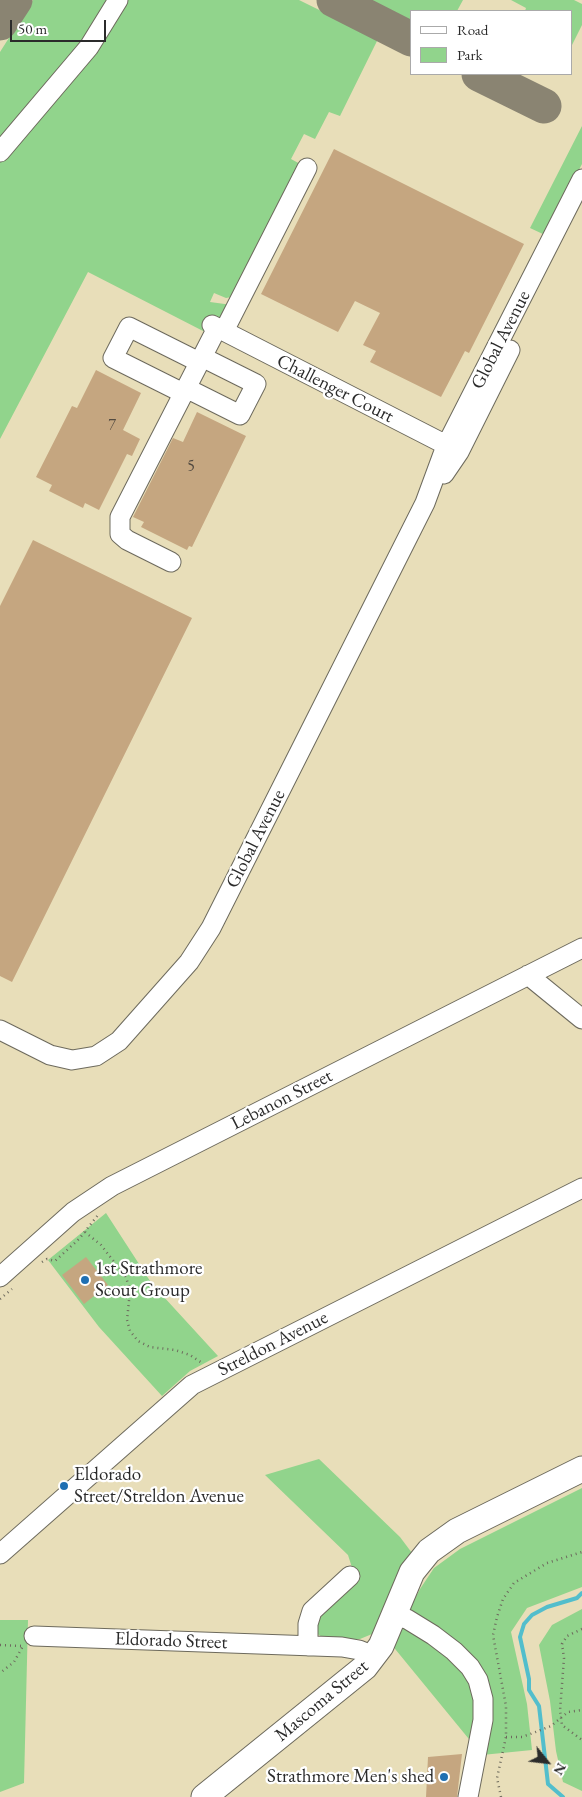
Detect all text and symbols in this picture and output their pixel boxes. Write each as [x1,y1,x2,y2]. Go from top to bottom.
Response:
scale bar [12,10,109,42]
legend [410,10,572,75]
text: 50 m [18,19,47,38]
text: Road [457,20,488,39]
text: Park [457,45,483,64]
street label: Global Avenue [466,287,536,393]
street label: Challenger Court [273,350,397,428]
house number: 7 [108,416,116,436]
house number: 5 [187,457,195,477]
street label: Global Avenue [221,786,291,892]
street label: Lebanon Street [228,1065,336,1135]
place label: 1st Strathmore Scout Group [95,1258,202,1302]
marker: 1st Strathmore Scout Group [79,1274,91,1286]
street label: Streldon Avenue [214,1306,332,1382]
place label: Eldorado Street/Streldon Avenue [74,1464,244,1508]
marker: Eldorado Street/Streldon Avenue [58,1480,70,1492]
street label: Eldorado Street [114,1628,228,1654]
street label: Mascoma Street [271,1655,373,1747]
north arrow [522,1737,572,1787]
text: N [550,1760,571,1779]
place label: Strathmore Men's shed [267,1766,434,1788]
marker: Strathmore Men's shed [438,1771,450,1783]

